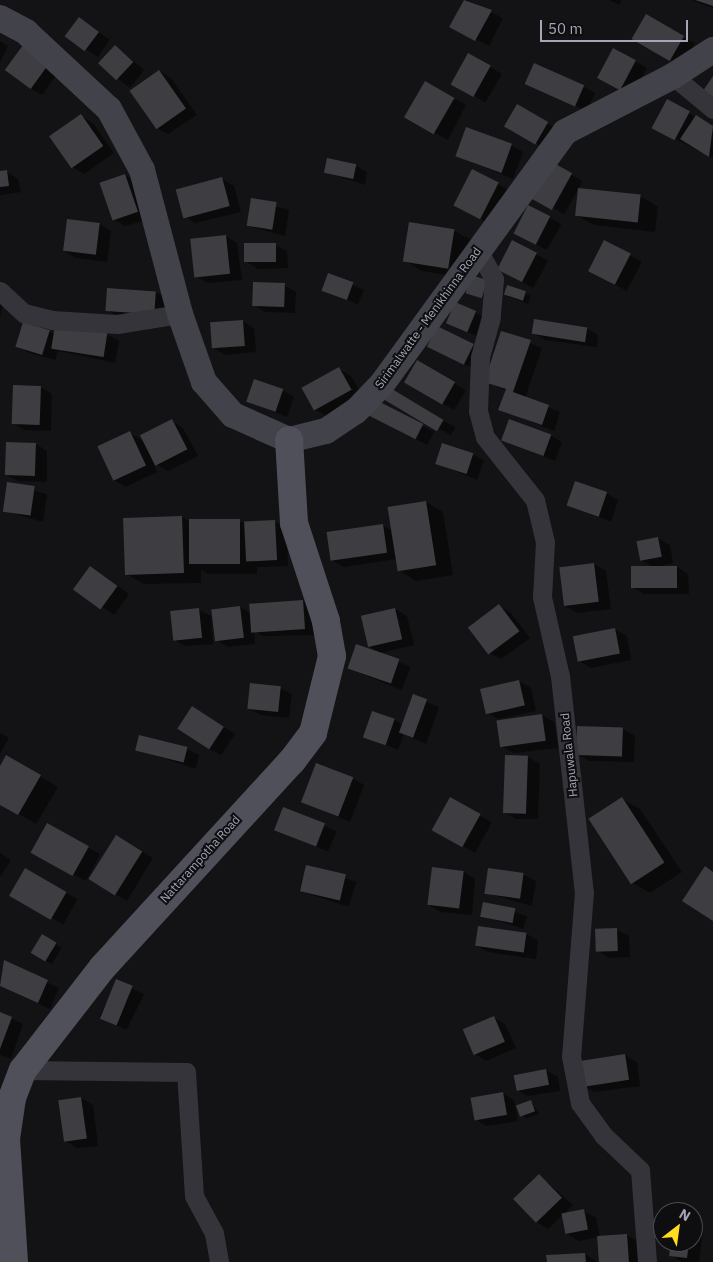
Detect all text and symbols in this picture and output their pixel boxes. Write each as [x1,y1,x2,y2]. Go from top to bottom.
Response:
scale bar [543,10,690,42]
text: 50 m [548,19,583,38]
street label: Sirimalwatte - Menikhinna Road [372,245,484,391]
street label: Hapuwala Road [557,712,581,798]
street label: Nattarampotha Road [157,812,243,906]
north arrow [653,1202,703,1252]
text: N [676,1205,694,1225]

